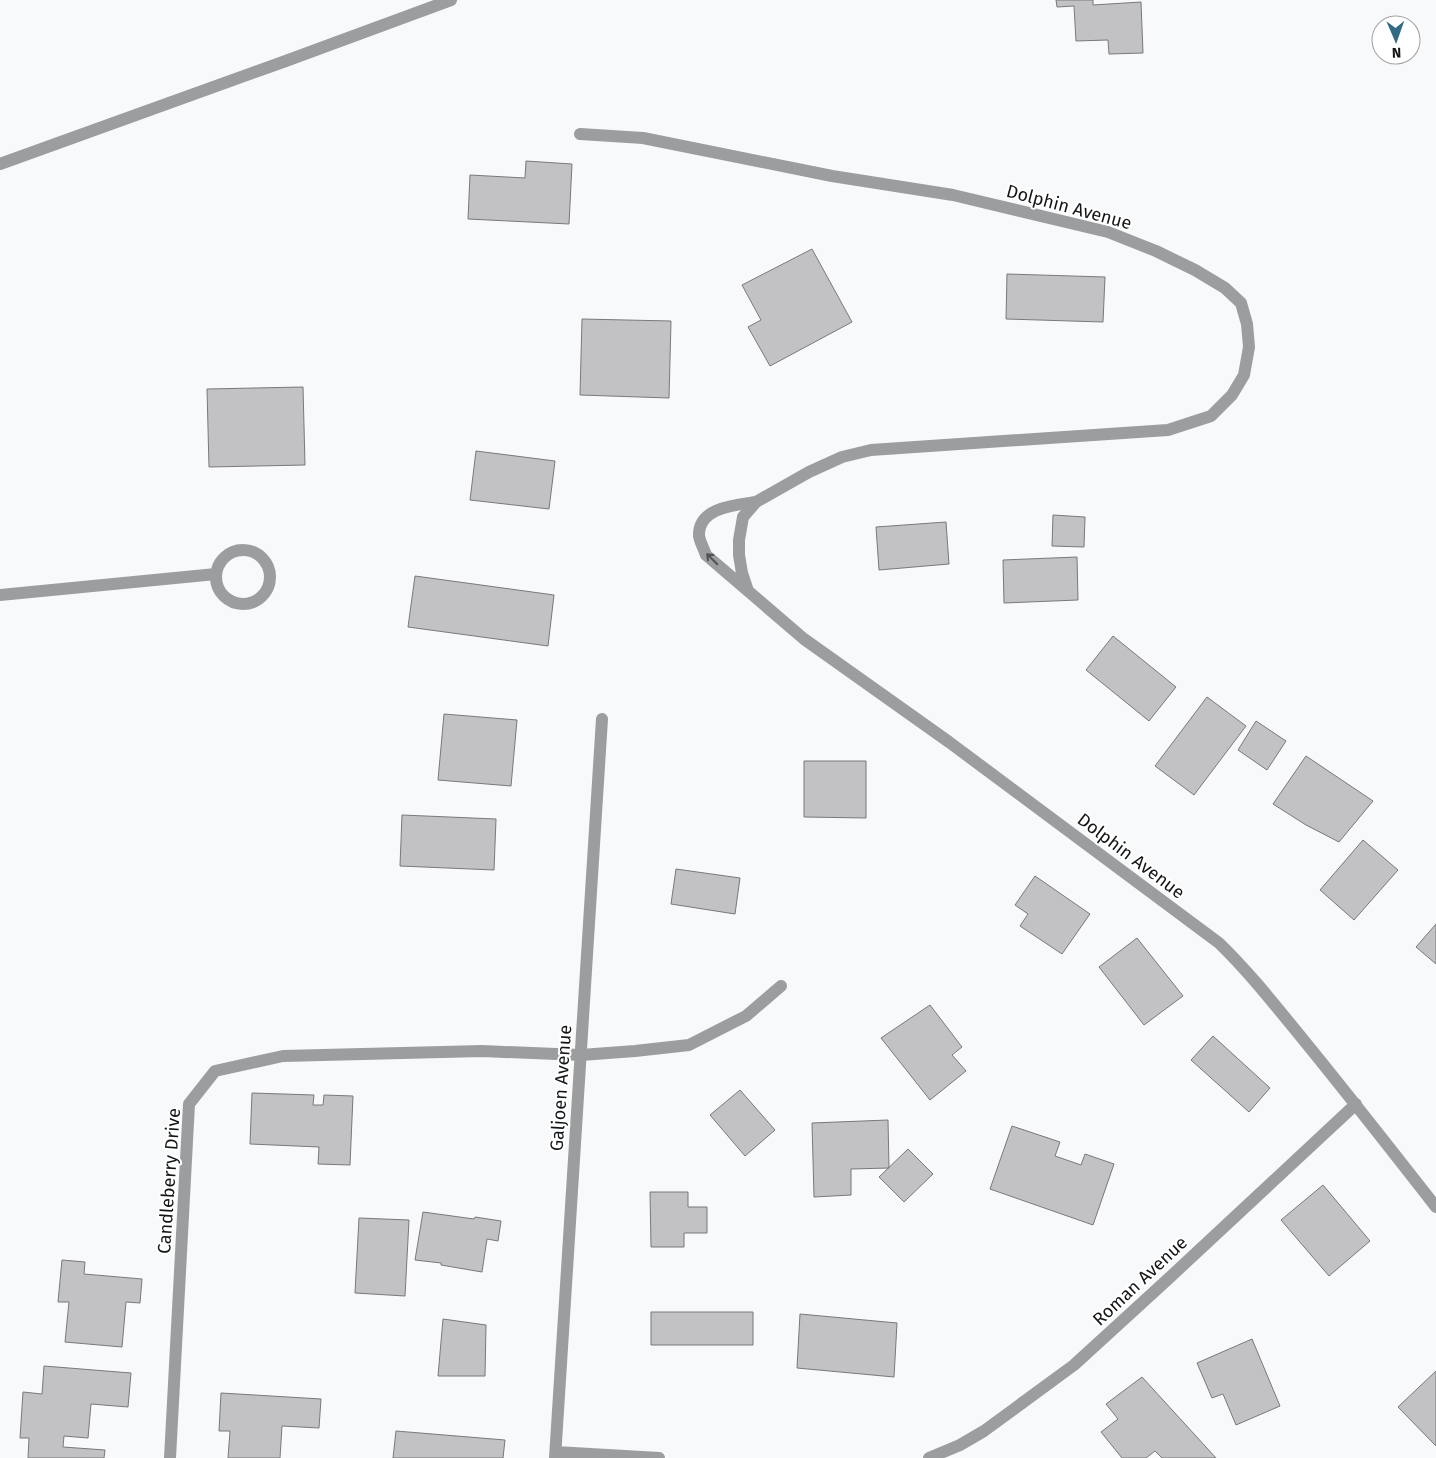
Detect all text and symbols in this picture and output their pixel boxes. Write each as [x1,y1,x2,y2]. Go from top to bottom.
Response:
north arrow [1371,15,1421,65]
text: N [1391,44,1401,61]
street label: Dolphin Avenue [1004,180,1134,234]
one-way arrow [706,553,718,566]
street label: Dolphin Avenue [1073,808,1189,904]
street label: Galjoen Avenue [546,1024,576,1152]
street label: Candleberry Drive [153,1107,185,1255]
street label: Roman Avenue [1088,1232,1192,1330]

